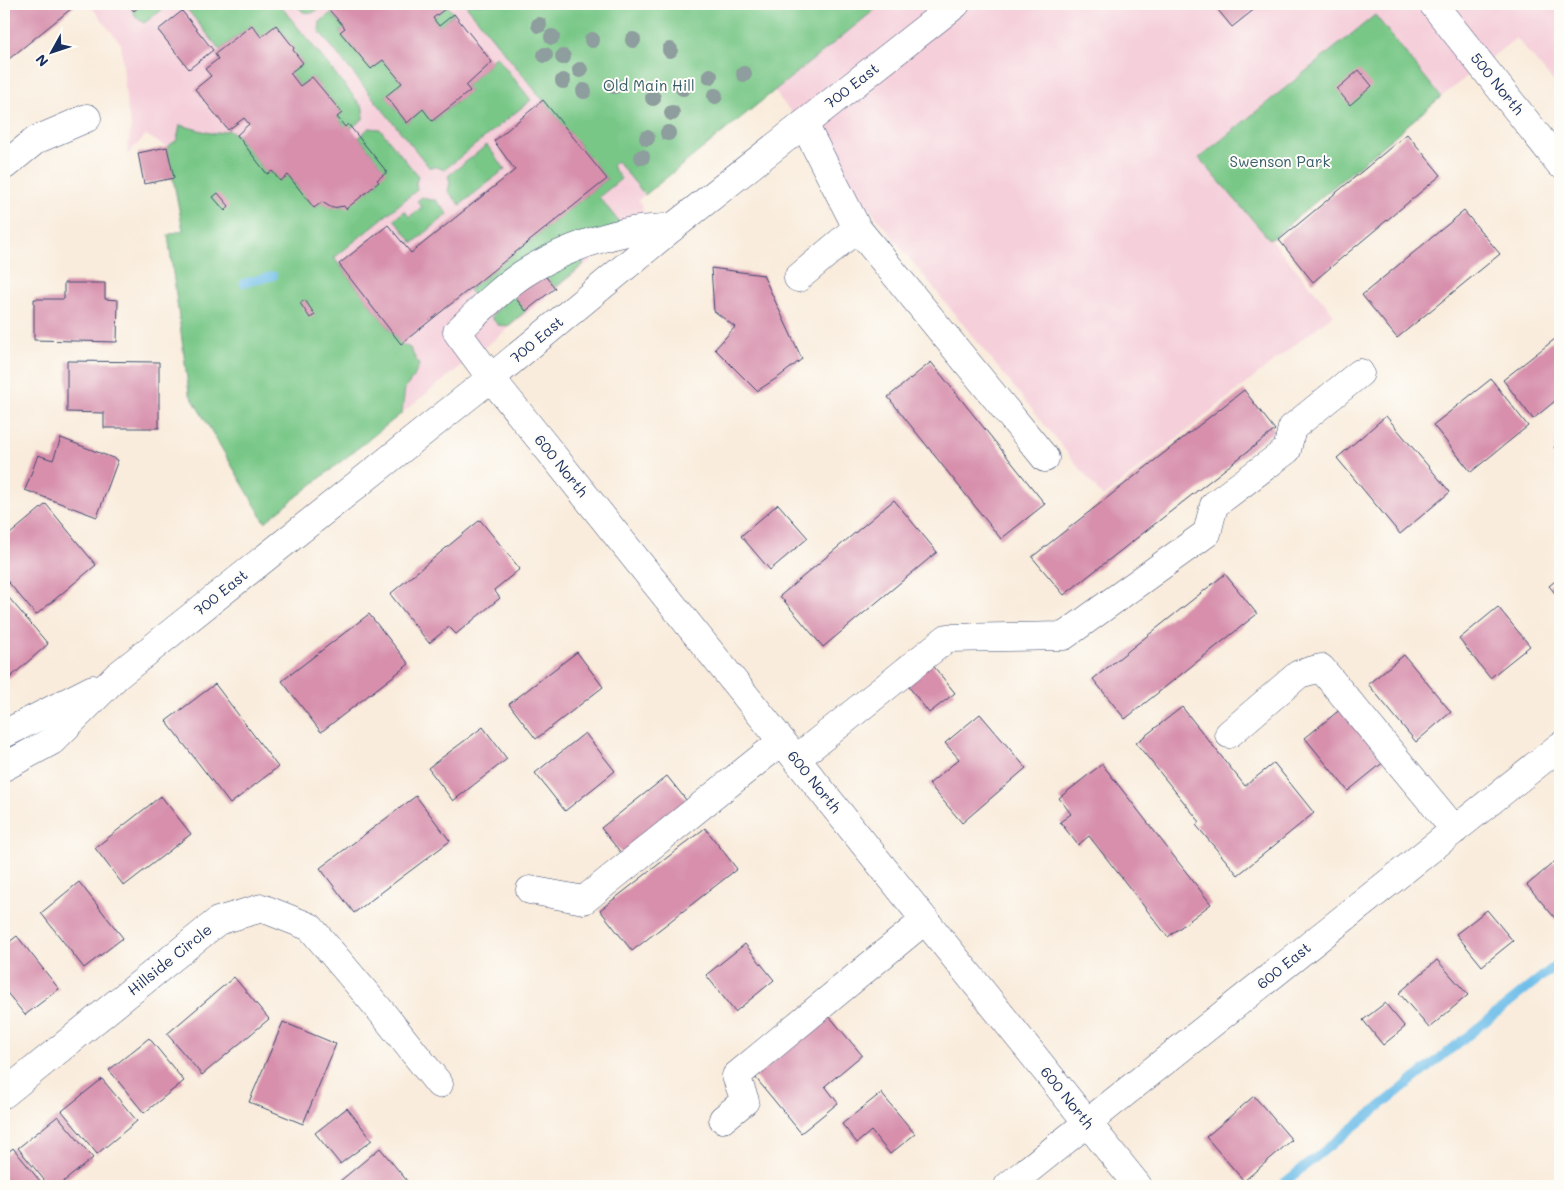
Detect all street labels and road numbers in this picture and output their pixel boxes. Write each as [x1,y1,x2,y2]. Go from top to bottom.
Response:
street label: 500 North [1467,48,1529,119]
street label: 700 East [820,58,883,113]
street label: 700 East [506,311,567,367]
street label: 600 North [530,430,593,501]
street label: 700 East [189,564,251,620]
street label: 600 North [783,746,846,817]
street label: Hillside Circle [123,919,216,999]
street label: 600 East [1252,937,1315,993]
street label: 600 North [1036,1062,1099,1133]

